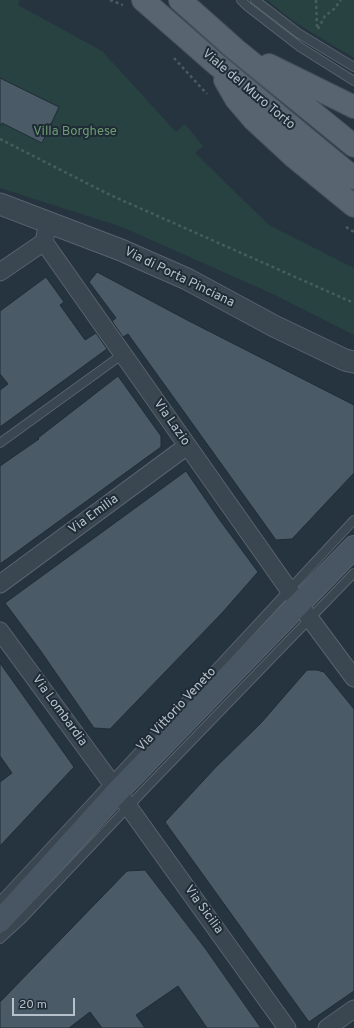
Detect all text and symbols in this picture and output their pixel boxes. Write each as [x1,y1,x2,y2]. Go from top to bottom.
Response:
street label: Viale del Muro Torto [198,47,298,133]
park label: Villa Borghese [33,124,117,140]
street label: Via di Porta Pinciana [121,245,237,311]
street label: Via Lazio [149,397,193,449]
street label: Via Emilia [66,492,122,538]
street label: Via Vittorio Veneto [134,665,220,755]
street label: Via Lombardia [28,673,90,749]
street label: Via Sicilia [180,883,226,937]
scale bar [14,990,77,1016]
text: 20 m [19,997,47,1013]

